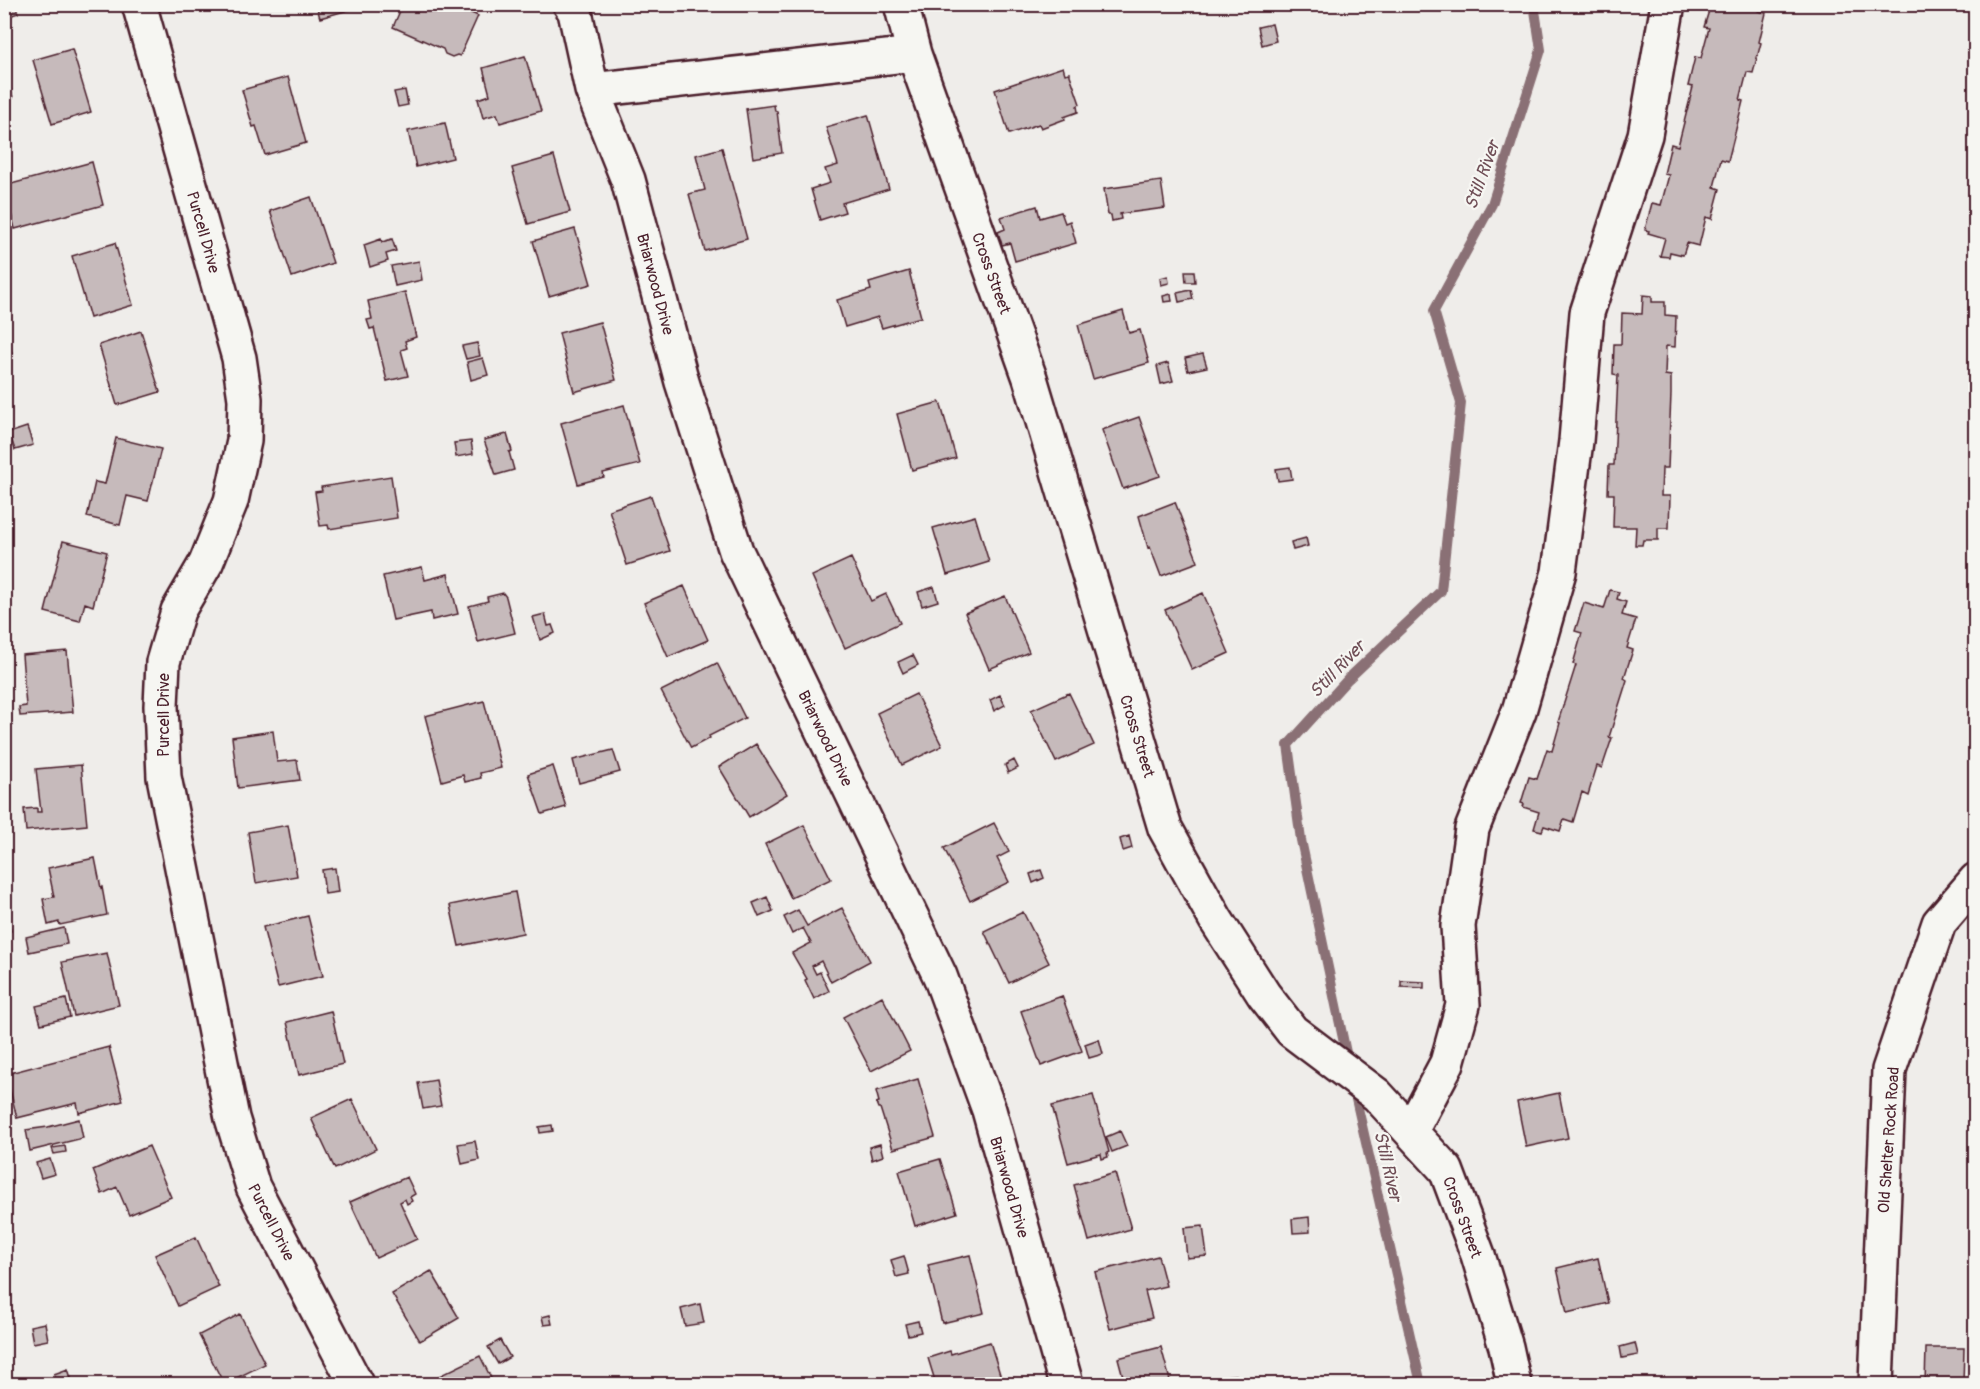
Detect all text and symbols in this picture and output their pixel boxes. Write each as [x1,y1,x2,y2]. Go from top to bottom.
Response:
water label: Still River [1460,135,1506,212]
street label: Purcell Drive [182,189,224,275]
street label: Cross Street [967,230,1015,317]
street label: Briarwood Drive [632,231,678,337]
water label: Still River [1304,634,1372,703]
street label: Purcell Drive [154,673,174,757]
street label: Briarwood Drive [793,687,857,790]
street label: Cross Street [1115,693,1159,780]
street label: Old Shelter Rock Road [1874,1066,1904,1214]
water label: Still River [1368,1129,1407,1206]
street label: Briarwood Drive [985,1134,1033,1240]
street label: Cross Street [1438,1174,1486,1261]
street label: Purcell Drive [243,1181,299,1264]

